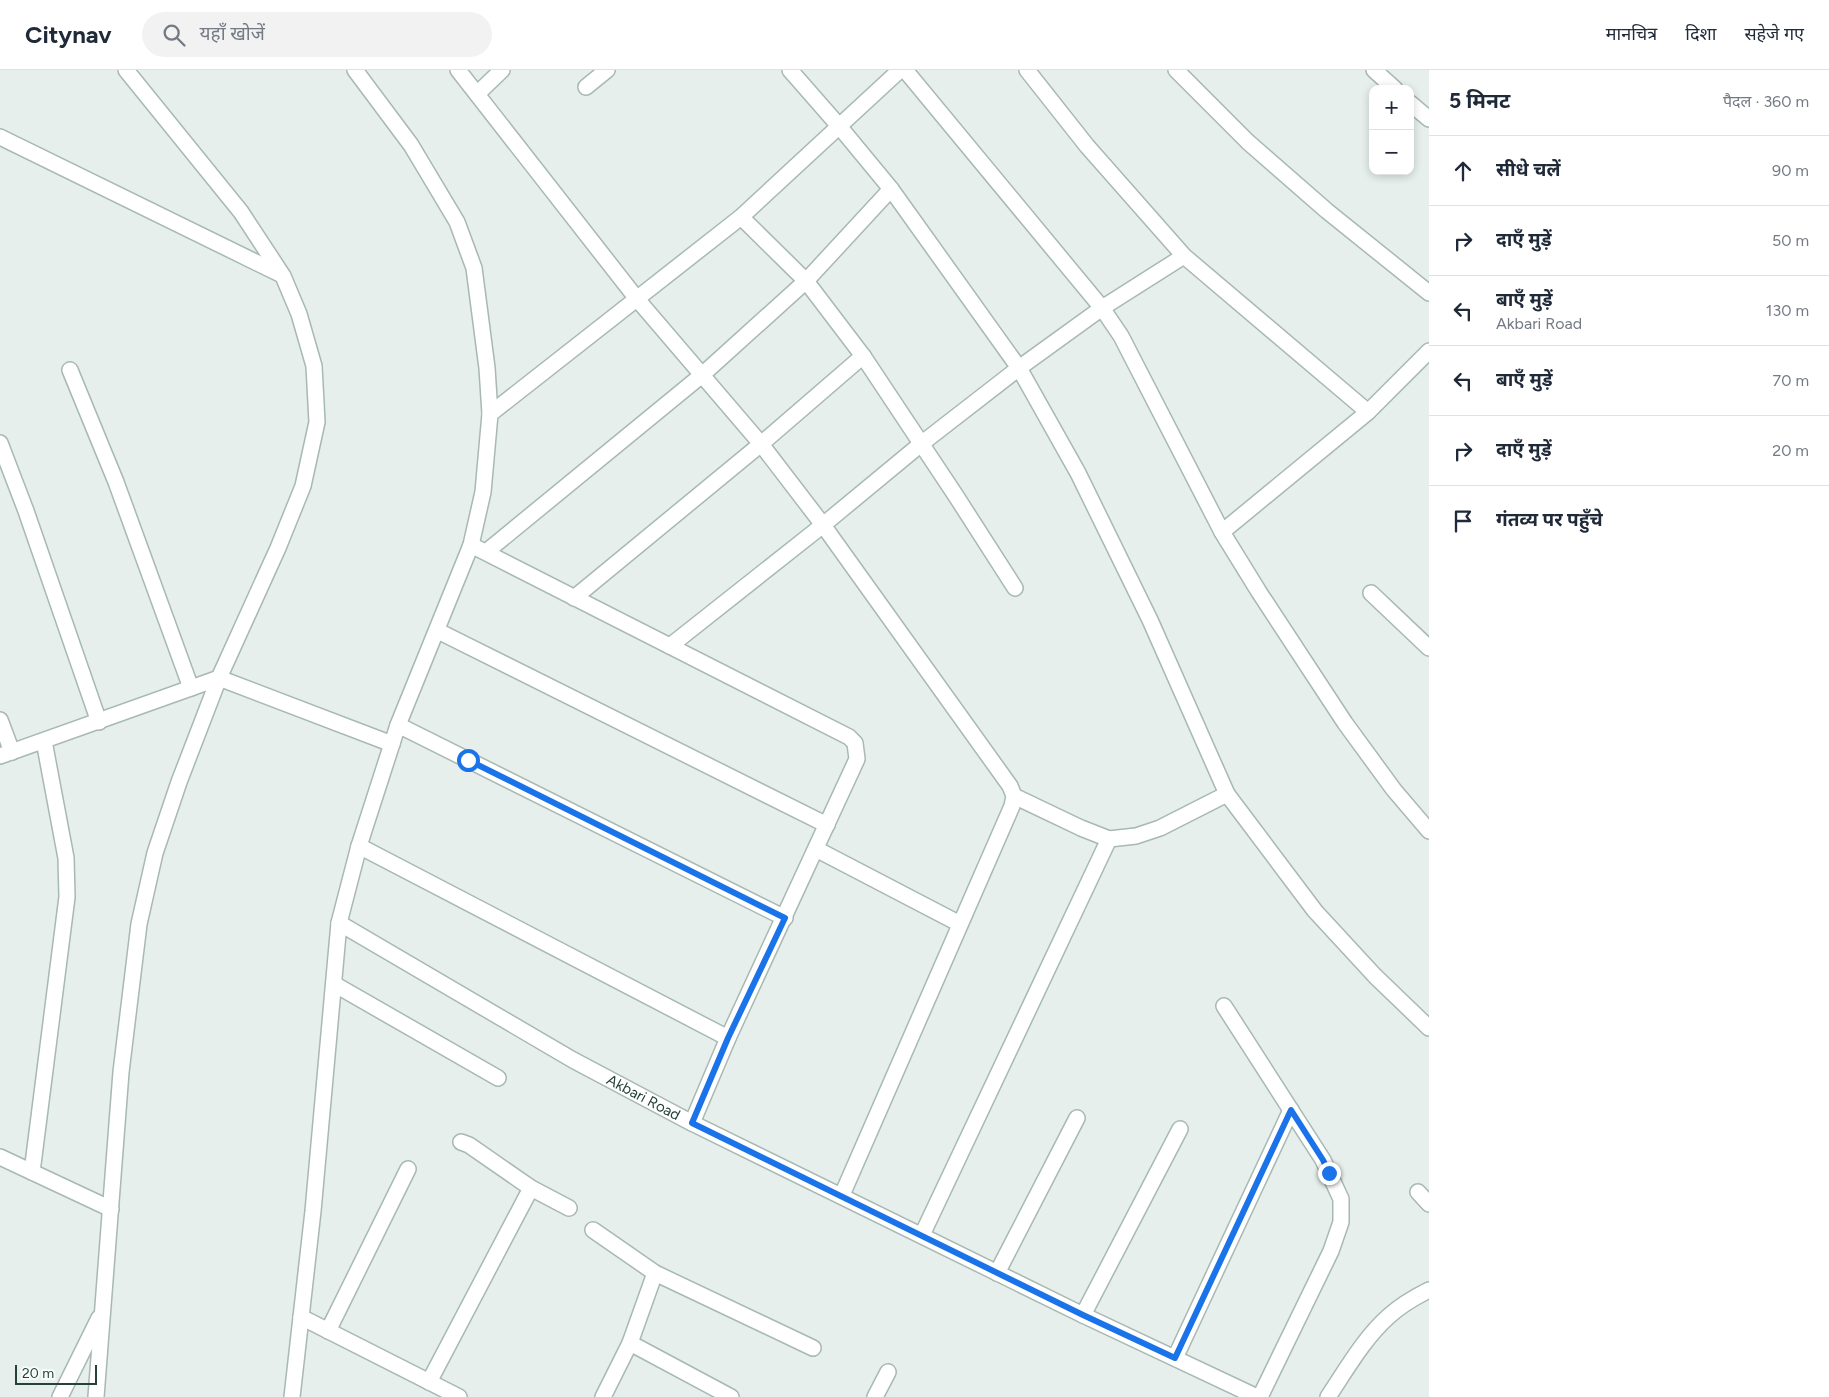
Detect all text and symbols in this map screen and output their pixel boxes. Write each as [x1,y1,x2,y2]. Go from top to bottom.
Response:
search box [142,12,492,57]
text: Citynav [25,20,112,49]
icon: search [160,21,188,49]
text: यहाँ खोजें [200,22,265,45]
text: मानचित्र [1606,23,1657,45]
text: दिशा [1685,23,1716,45]
text: सहेजे गए [1744,23,1804,45]
map controls [1369,85,1414,175]
button: + [1369,85,1414,130]
text: 5 मिनट [1449,88,1510,113]
text: पैदल · 360 m [1723,92,1809,111]
button: − [1369,130,1414,175]
icon: ahead [1449,157,1477,185]
text: सीधे चलें [1496,158,1560,181]
text: 90 m [1772,161,1809,180]
icon: right [1449,227,1477,255]
text: दाएँ मुड़ें [1496,228,1552,251]
text: 50 m [1772,231,1809,250]
text: बाएँ मुड़ें [1496,288,1553,311]
icon: left [1449,297,1477,325]
text: 130 m [1766,301,1809,320]
text: Akbari Road [1496,314,1582,333]
icon: left [1449,367,1477,395]
text: बाएँ मुड़ें [1496,368,1553,391]
text: 70 m [1773,371,1809,390]
icon: right [1449,437,1477,465]
text: दाएँ मुड़ें [1496,438,1552,461]
text: 20 m [1772,441,1809,460]
icon: arrive [1449,507,1477,535]
text: गंतव्य पर पहुँचे [1496,508,1603,531]
route start [457,749,480,772]
street label: Akbari Road [604,1071,683,1124]
route end [1318,1162,1341,1185]
scale bar [15,1362,98,1385]
text: 20 m [22,1365,54,1382]

